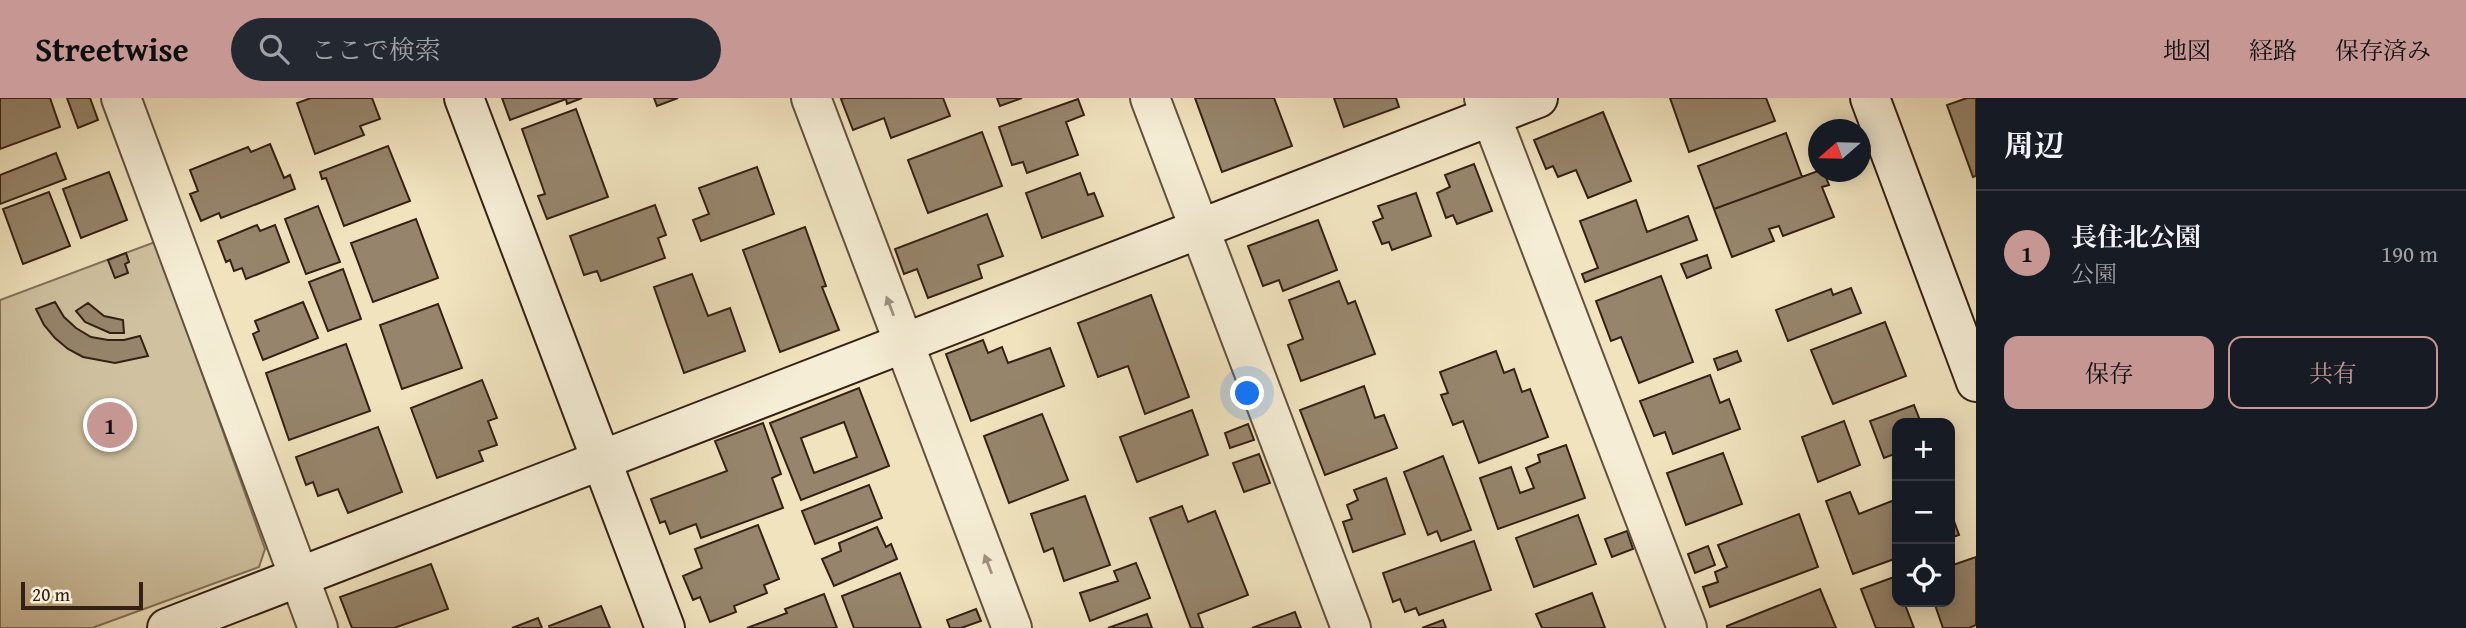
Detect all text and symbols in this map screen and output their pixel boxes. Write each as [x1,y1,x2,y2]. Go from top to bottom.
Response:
search box [231,18,721,81]
text: Streetwise [35,25,189,73]
icon: search [255,30,293,68]
text: ここで検索 [311,30,441,69]
text: 地図 [2163,33,2211,68]
text: 経路 [2249,33,2297,68]
text: 保存済み [2335,33,2431,68]
north arrow [1808,119,1871,182]
text: 周辺 [2004,123,2064,167]
text: 長住北公園 [2071,217,2201,256]
text: 1 [2021,237,2033,270]
text: 190 m [2381,237,2438,270]
text: 公園 [2071,257,2117,290]
one-way arrow [884,295,895,316]
button: 保存 [2004,336,2214,409]
button: 共有 [2228,336,2438,409]
your location [1230,376,1264,410]
pin: 1 [87,399,133,451]
map controls [1892,418,1955,607]
button: + [1892,418,1955,481]
button: − [1892,481,1955,544]
button: locate [1892,544,1955,607]
one-way arrow [982,554,993,575]
scale bar [21,579,144,611]
text: 20 m [32,580,70,608]

